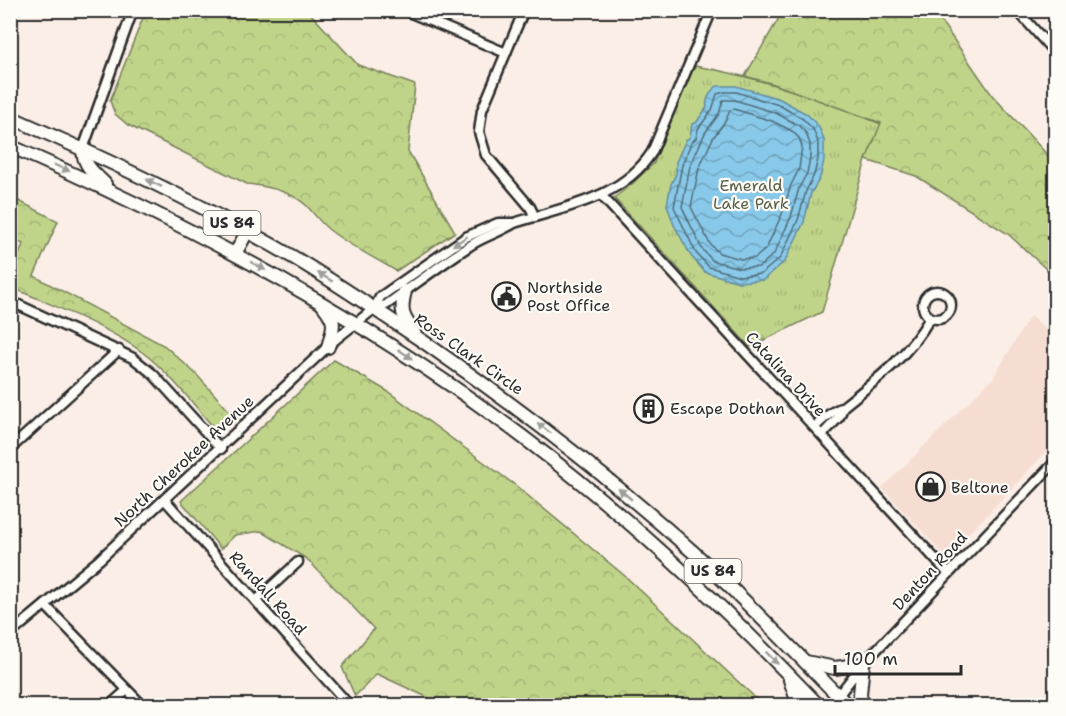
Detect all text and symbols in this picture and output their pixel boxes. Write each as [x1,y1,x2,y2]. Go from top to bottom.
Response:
one-way arrow [53,163,71,173]
park label: Emerald Lake Park [713,175,789,214]
one-way arrow [146,179,163,188]
road number: US 84 [204,211,260,235]
one-way arrow [451,236,468,247]
one-way arrow [249,261,266,271]
one-way arrow [317,271,333,282]
place label: Northside Post Office [527,277,610,316]
public building icon: Northside Post Office [490,280,522,312]
street label: Ross Clark Circle [410,308,528,400]
street label: Catalina Drive [741,327,831,421]
one-way arrow [397,349,413,360]
street label: North Cherokee Avenue [110,391,258,531]
building icon: Escape Dothan [633,392,665,424]
place label: Escape Dothan [670,398,785,419]
one-way arrow [536,422,552,434]
shop icon: Beltone [914,471,946,503]
place label: Beltone [951,477,1009,498]
one-way arrow [618,488,633,501]
street label: Denton Road [888,527,972,615]
street label: Randall Road [225,547,311,639]
road number: US 84 [684,559,742,583]
scale bar [835,638,961,676]
text: 100 m [844,647,898,671]
one-way arrow [765,650,779,664]

